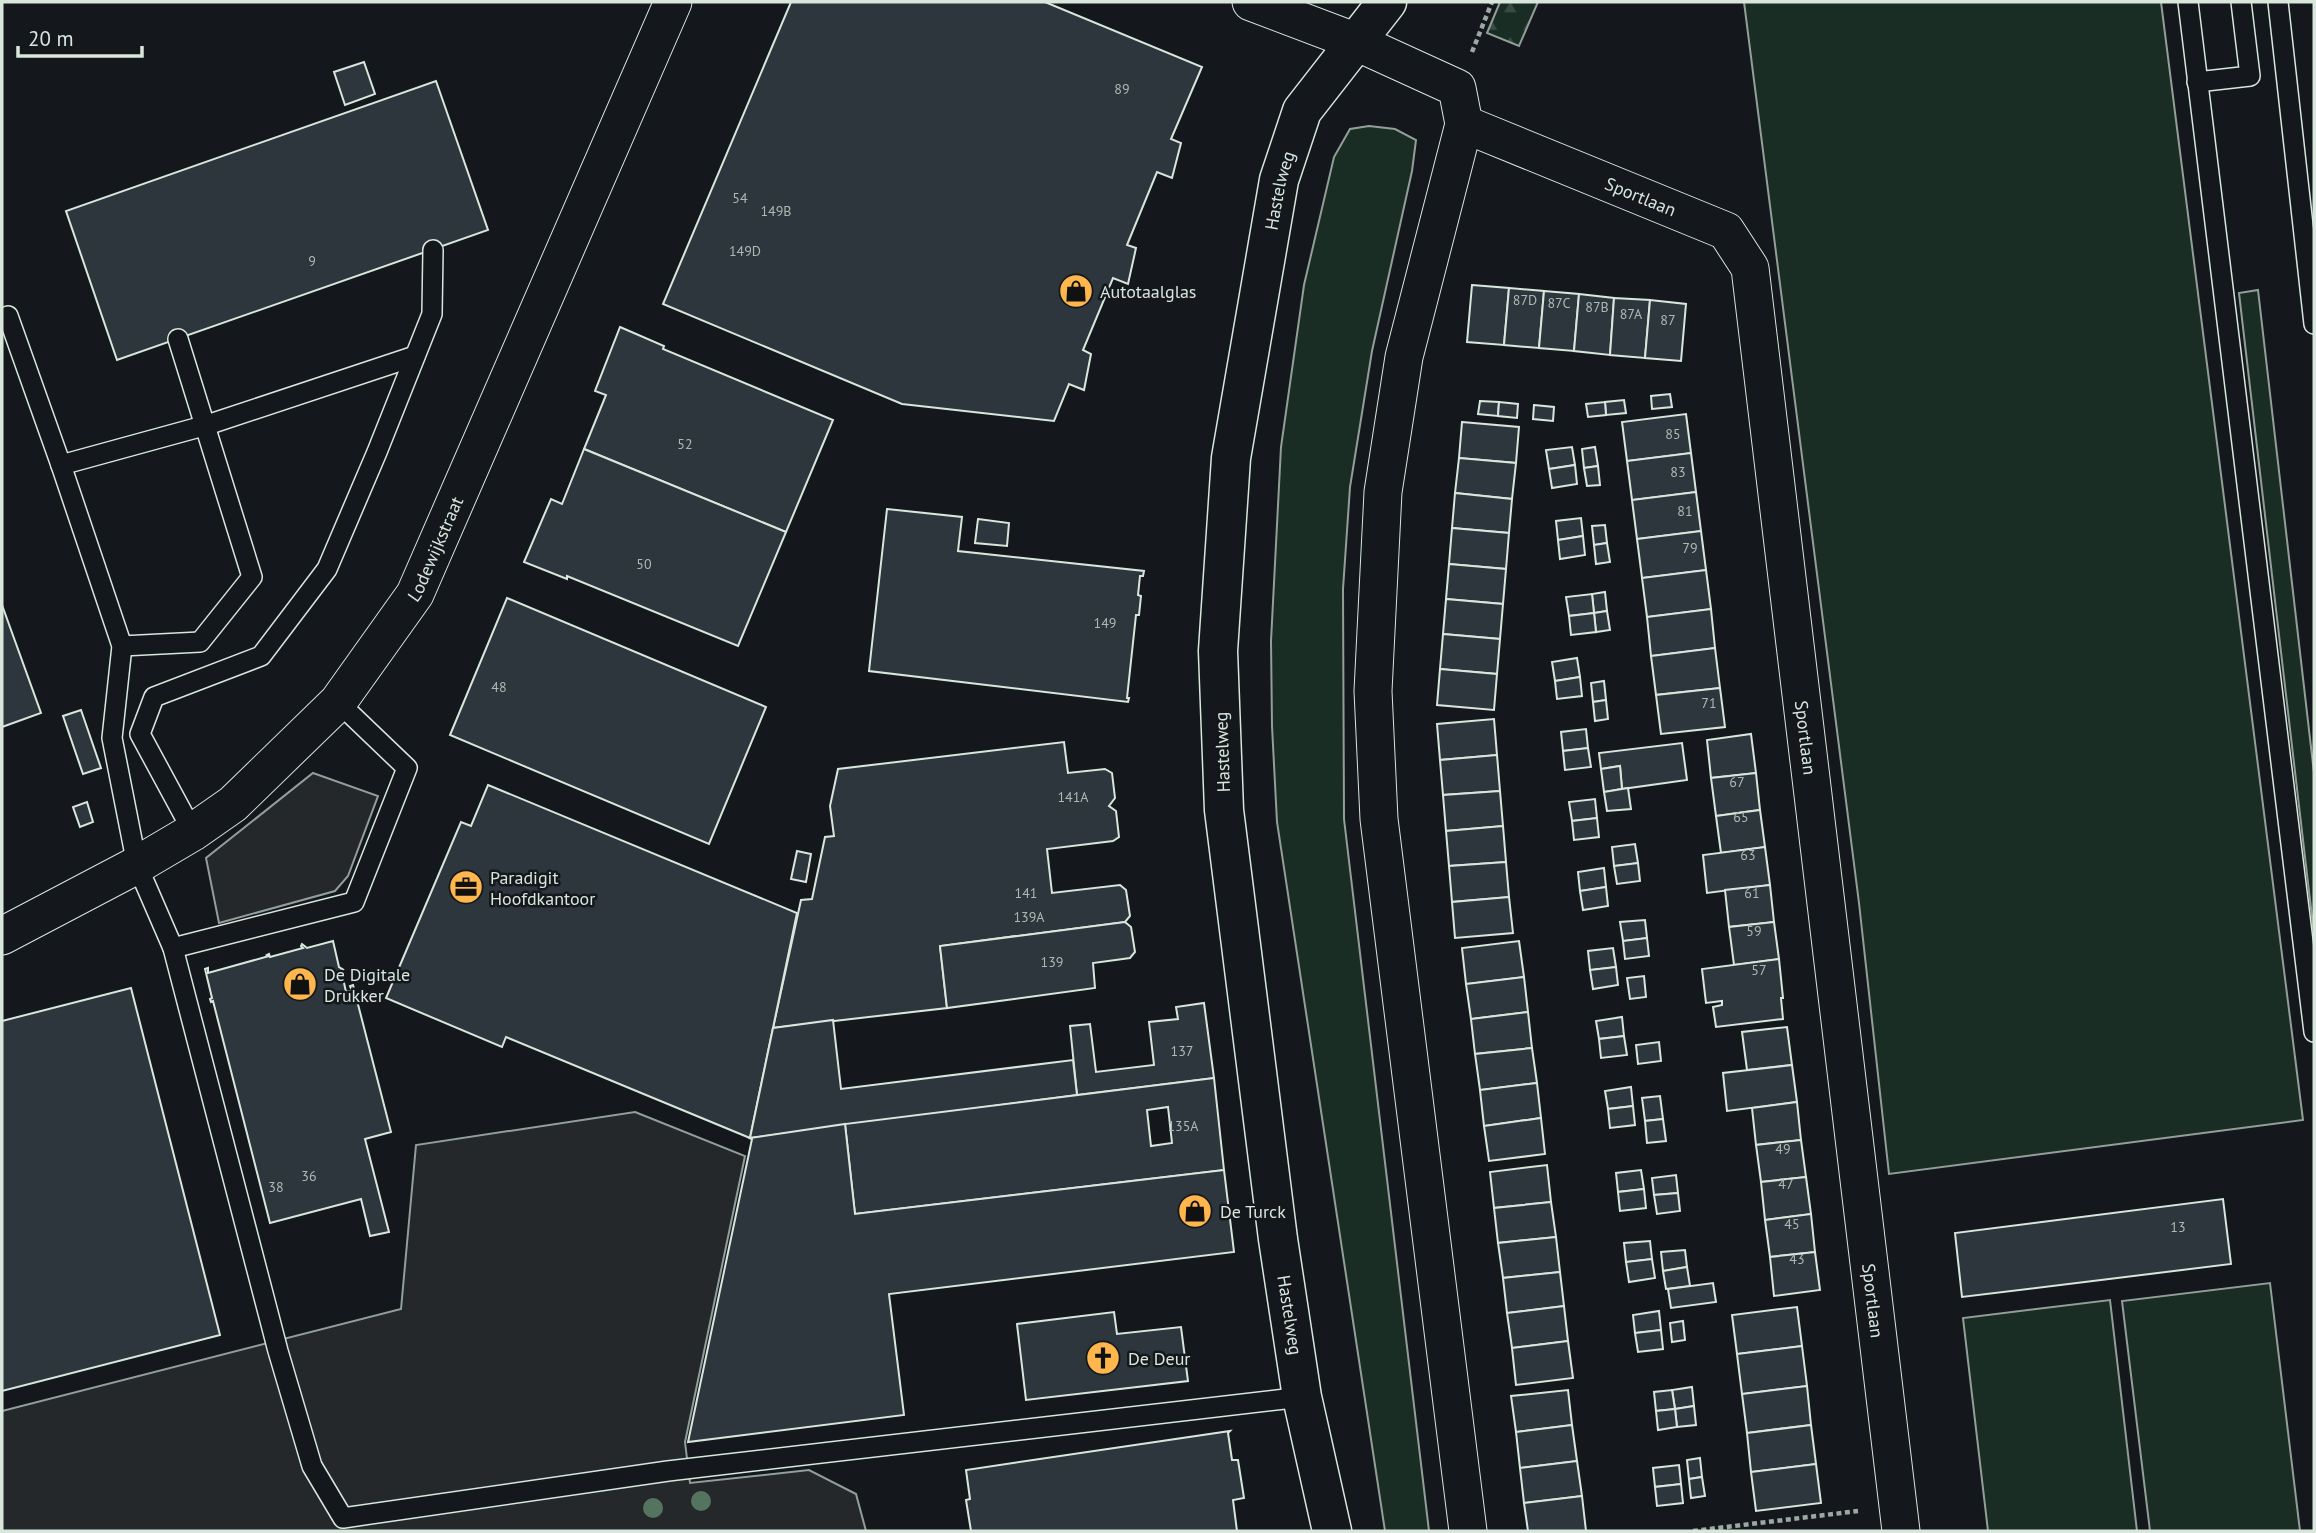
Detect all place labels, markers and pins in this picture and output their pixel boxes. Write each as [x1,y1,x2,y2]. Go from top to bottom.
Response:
shop icon: Autotaalglas [1057,272,1095,310]
place label: Autotaalglas [1100,280,1196,303]
place label: Paradigit Hoofdkantoor [490,866,595,910]
office icon: Paradigit Hoofdkantoor [447,868,485,906]
place label: De Digitale Drukker [324,963,410,1007]
shop icon: De Digitale Drukker [281,965,319,1003]
shop icon: De Turck [1176,1192,1214,1230]
place label: De Turck [1220,1200,1286,1223]
church icon: De Deur [1084,1339,1122,1377]
place label: De Deur [1128,1347,1190,1370]

